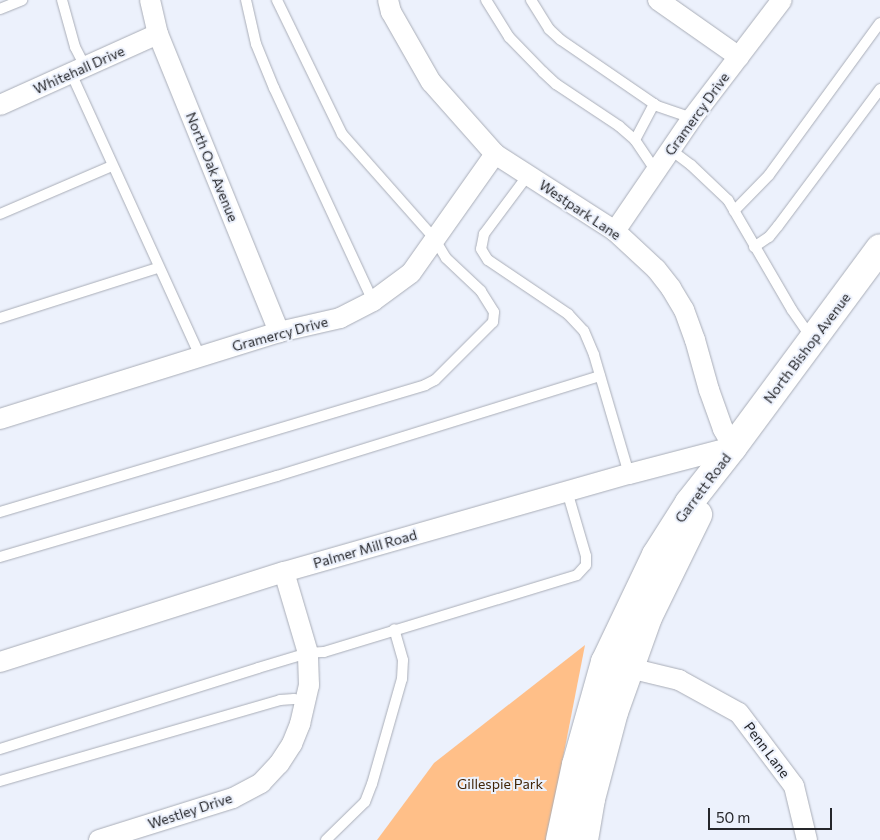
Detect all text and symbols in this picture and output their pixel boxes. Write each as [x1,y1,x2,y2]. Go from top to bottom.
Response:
street label: Whitehall Drive [31,42,127,98]
street label: Gramercy Drive [661,69,733,159]
street label: North Oak Avenue [182,110,242,224]
street label: Westpark Lane [536,176,624,244]
street label: North Bishop Avenue [760,289,854,407]
street label: Gramercy Drive [230,313,330,355]
street label: Garrett Road [671,450,735,526]
street label: Palmer Mill Road [311,526,419,572]
street label: Penn Lane [741,719,793,781]
park label: Gillespie Park [457,776,543,792]
street label: Westley Drive [146,790,234,832]
scale bar [710,798,834,830]
text: 50 m [716,808,750,826]

